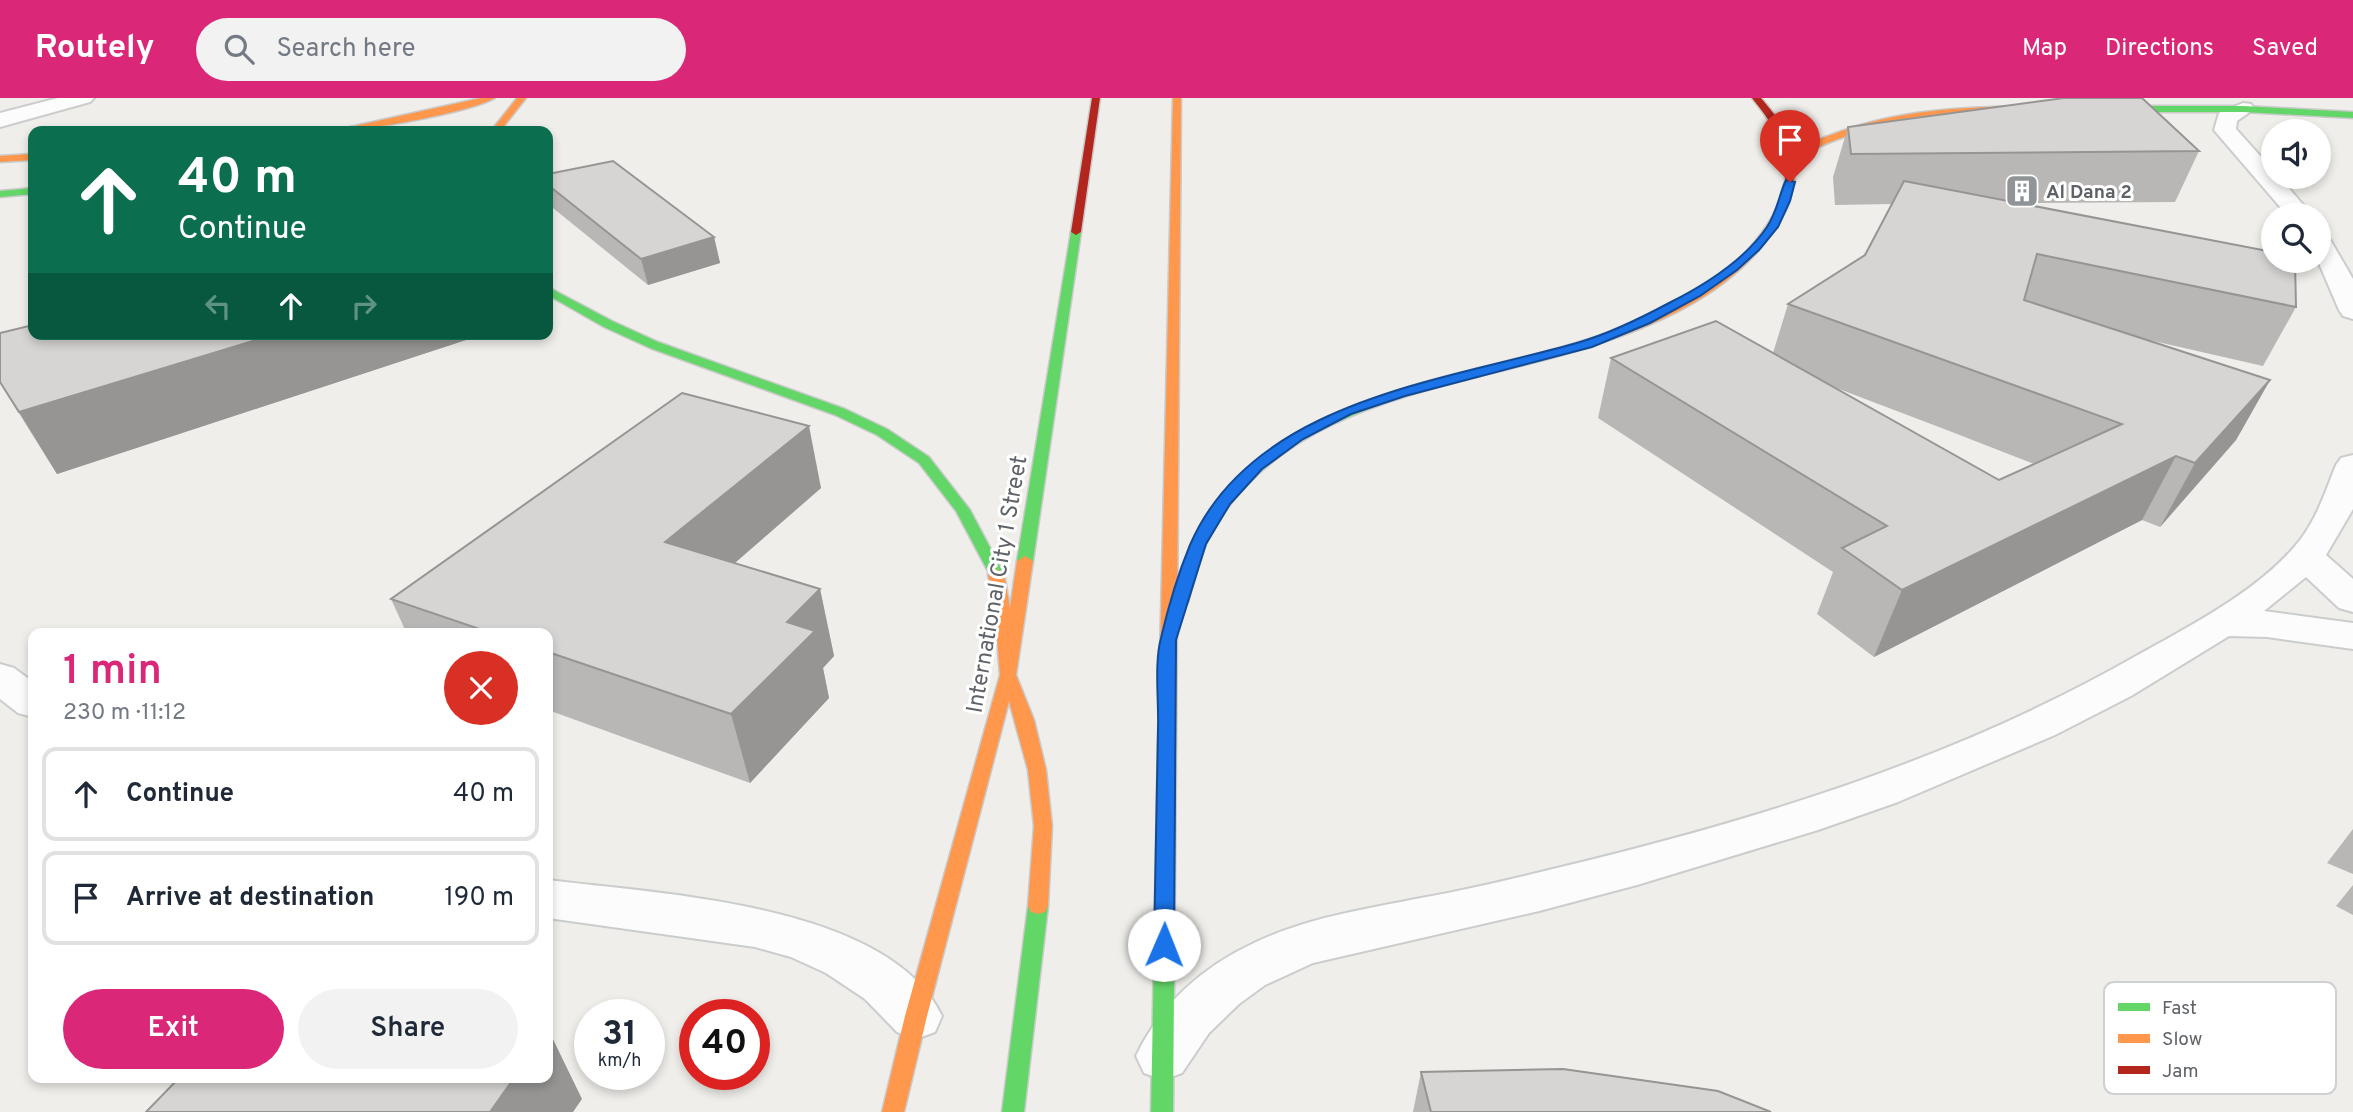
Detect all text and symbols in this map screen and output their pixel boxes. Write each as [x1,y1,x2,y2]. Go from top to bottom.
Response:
search box [196,18,686,81]
text: Routely [35,28,154,70]
icon: search [220,30,258,68]
text: Search here [276,33,415,66]
text: Map [2022,34,2067,64]
text: Directions [2105,34,2214,64]
text: Saved [2252,34,2318,64]
pin [1760,110,1820,182]
map controls [2261,119,2331,273]
button: sound [2261,119,2331,189]
icon: arrive [1771,121,1809,159]
text: 40 m [178,149,297,211]
icon: ahead [63,154,154,245]
building icon: Al Dana 2 [2003,172,2041,210]
place label: Al Dana 2 [2046,181,2132,205]
button: search [2261,203,2331,273]
text: Continue [178,210,307,250]
icon: left [199,287,237,325]
icon: ahead [272,287,310,325]
icon: right [345,287,383,325]
street label: International City 1 Street [962,453,1035,716]
text: 1 min [63,646,162,699]
button: close [444,651,518,725]
text: 230 m · 11:12 [63,699,186,728]
icon: ahead [67,775,105,813]
text: Continue [126,778,234,811]
text: 40 m [453,778,514,811]
icon: arrive [67,879,105,917]
text: Arrive at destination [126,882,374,915]
text: 190 m [444,882,514,915]
position arrow [1127,908,1201,982]
legend [2104,982,2336,1094]
button: Exit [63,989,284,1069]
button: Share [298,989,518,1069]
text: Fast [2162,997,2197,1021]
speed limit sign: 40 [679,999,770,1090]
text: 31 [602,1013,637,1057]
text: Slow [2162,1028,2202,1052]
text: km/h [598,1050,641,1073]
text: Jam [2162,1060,2199,1084]

